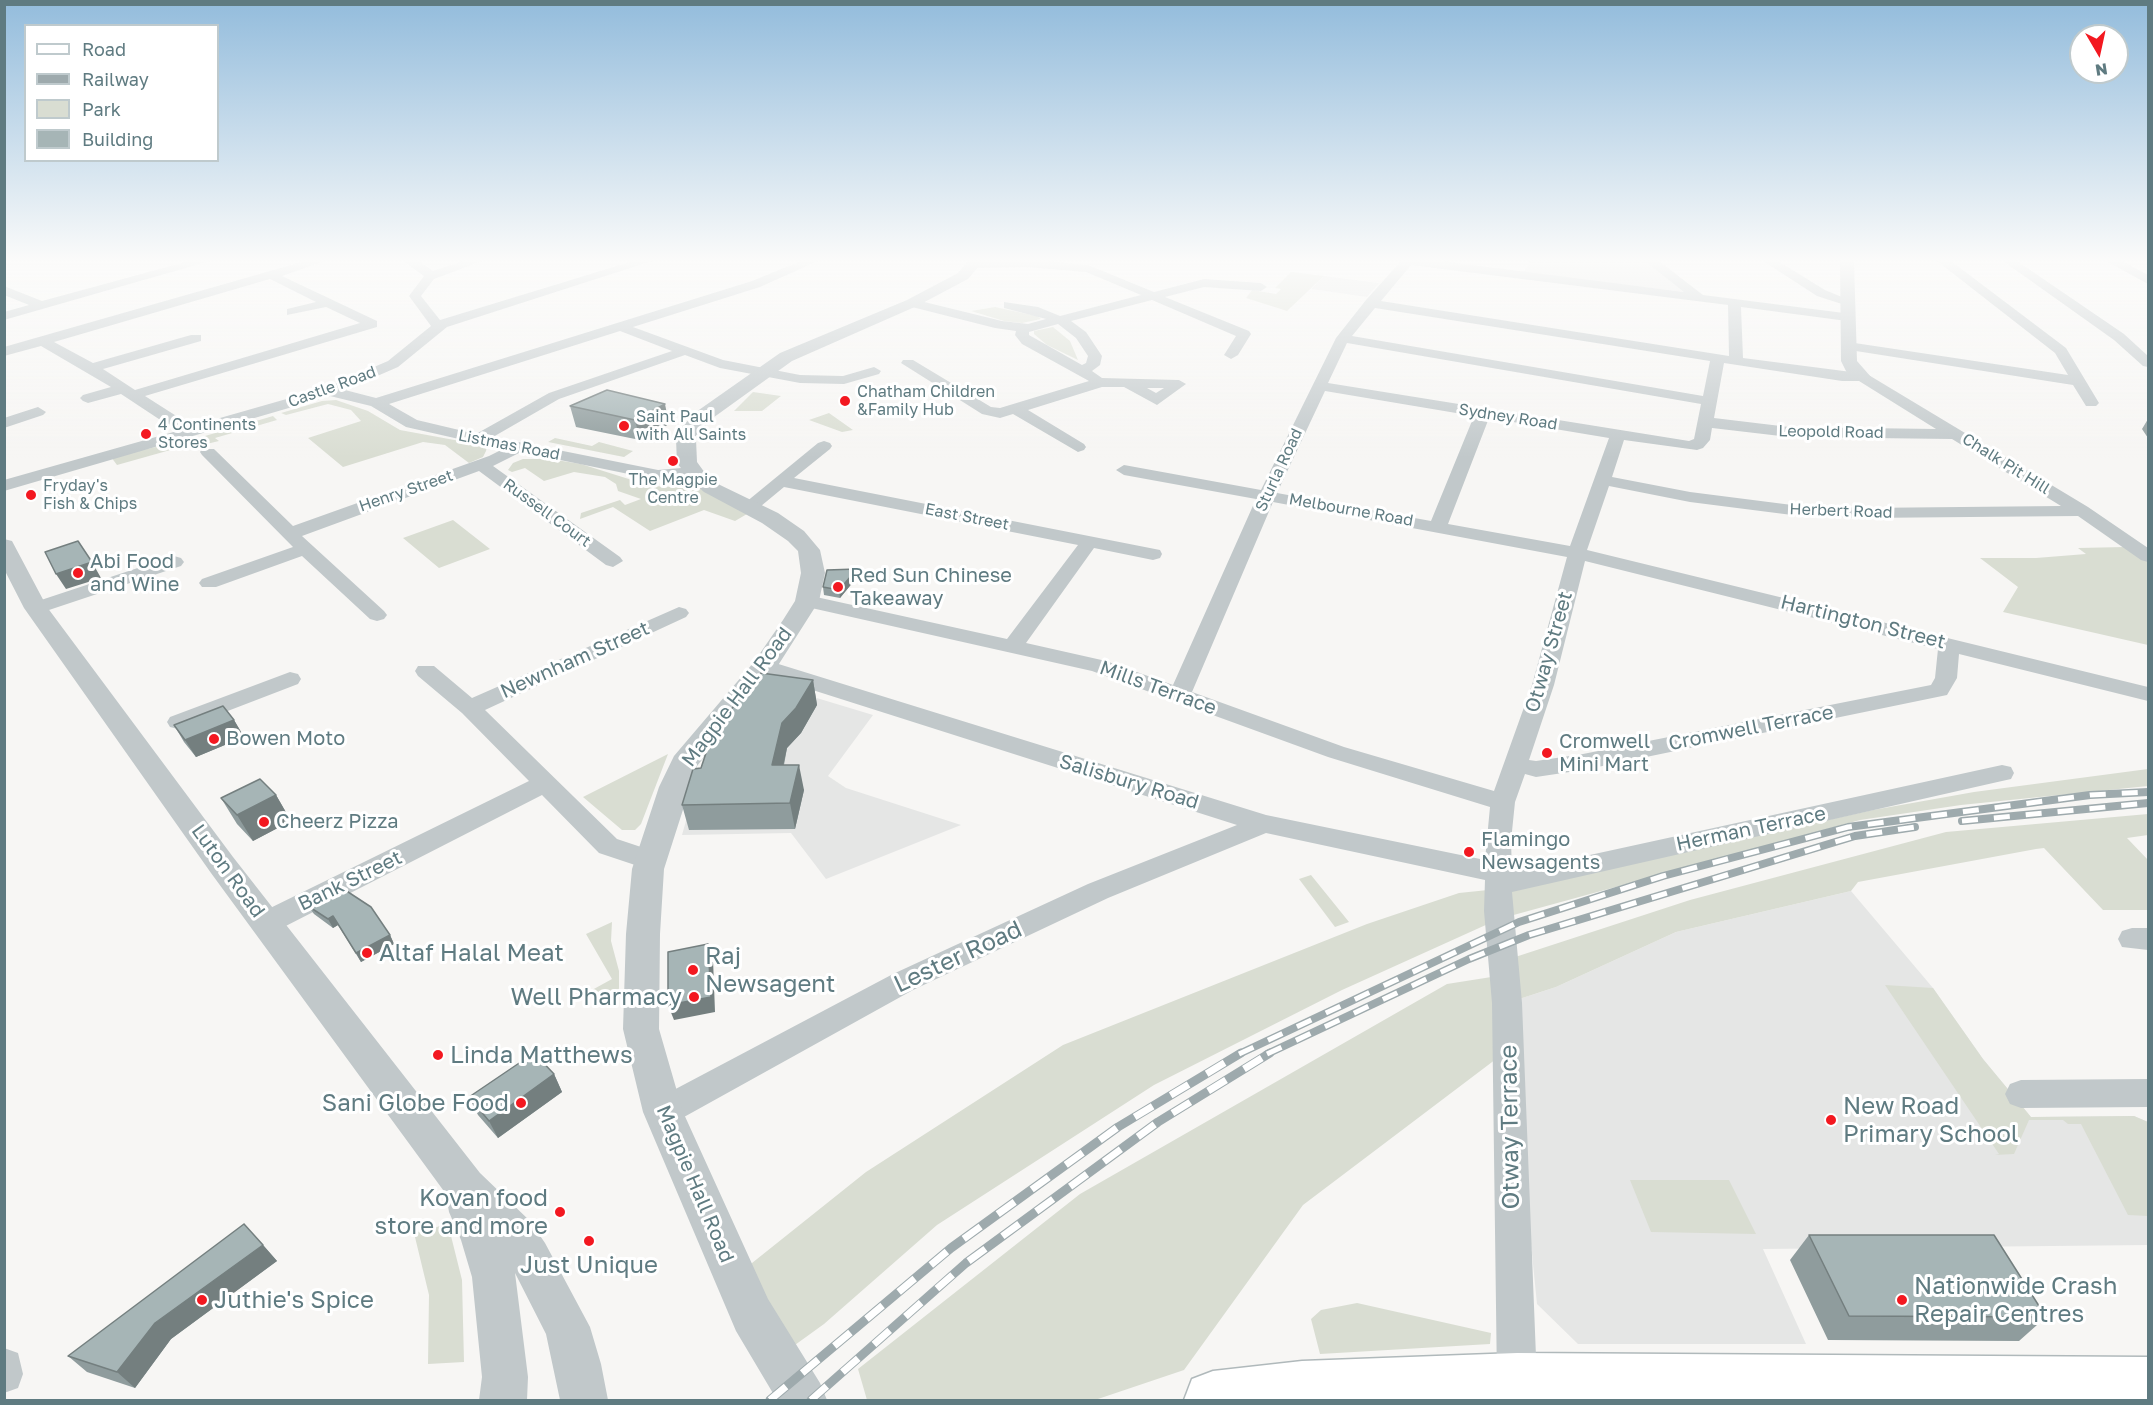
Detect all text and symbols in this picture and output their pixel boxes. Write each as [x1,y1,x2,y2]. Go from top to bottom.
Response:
legend [24,24,219,162]
north arrow [2069,24,2129,84]
text: Road [82,38,126,60]
text: N [2094,59,2109,81]
text: Railway [82,68,149,90]
text: Park [82,98,121,120]
text: Building [82,128,153,150]
street label: Castle Road [285,362,379,412]
place label: Chatham Children &Family Hub [857,382,995,420]
marker: Chatham Children &Family Hub [838,394,852,408]
street label: Sydney Road [1457,400,1559,434]
place label: Saint Paul with All Saints [636,407,746,445]
place label: 4 Continents Stores [158,415,256,453]
marker: Saint Paul with All Saints [617,419,631,433]
street label: Leopold Road [1778,421,1884,443]
street label: Sturla Road [1251,425,1307,515]
street label: Listmas Road [457,426,561,464]
marker: 4 Continents Stores [139,427,153,441]
street label: Chalk Pit Hill [1959,429,2053,499]
marker: The Magpie Centre [666,454,680,468]
street label: Henry Street [356,466,456,516]
place label: The Magpie Centre [628,470,718,508]
street label: Russell Court [499,475,595,551]
place label: Fryday's Fish & Chips [43,476,137,514]
marker: Fryday's Fish & Chips [24,488,38,502]
street label: Melbourne Road [1287,490,1415,530]
street label: East Street [924,499,1010,535]
street label: Herbert Road [1789,500,1893,522]
place label: Abi Food and Wine [90,550,179,597]
place label: Red Sun Chinese Takeaway [850,564,1012,611]
marker: Abi Food and Wine [71,566,85,580]
marker: Red Sun Chinese Takeaway [831,580,845,594]
street label: Otway Street [1520,589,1578,715]
street label: Hartington Street [1778,590,1948,654]
street label: Newnham Street [497,616,653,704]
street label: Magpie Hall Road [677,623,797,771]
street label: Mills Terrace [1096,656,1220,720]
street label: Cromwell Terrace [1666,700,1836,756]
place label: Bowen Moto [226,727,345,751]
place label: Cromwell Mini Mart [1559,730,1650,777]
marker: Bowen Moto [207,732,221,746]
marker: Cromwell Mini Mart [1540,746,1554,760]
street label: Salisbury Road [1056,749,1202,815]
street label: Herman Terrace [1674,801,1828,857]
place label: Cheerz Pizza [276,810,399,834]
marker: Cheerz Pizza [257,815,271,829]
street label: Luton Road [186,820,270,922]
place label: Flamingo Newsagents [1481,828,1600,875]
marker: Flamingo Newsagents [1462,845,1476,859]
street label: Bank Street [294,846,406,916]
street label: Lester Road [889,915,1027,999]
place label: Altaf Halal Meat [379,939,564,967]
place label: Raj Newsagent [705,942,835,998]
marker: Altaf Halal Meat [360,946,374,960]
marker: Raj Newsagent [686,963,700,977]
place label: Well Pharmacy [510,983,682,1011]
marker: Well Pharmacy [687,990,701,1004]
place label: Linda Matthews [450,1041,633,1069]
street label: Otway Terrace [1494,1044,1526,1210]
marker: Linda Matthews [431,1048,445,1062]
place label: Sani Globe Food [322,1089,509,1117]
place label: New Road Primary School [1843,1092,2019,1148]
marker: Sani Globe Food [514,1096,528,1110]
street label: Magpie Hall Road [651,1102,739,1266]
marker: New Road Primary School [1824,1113,1838,1127]
place label: Kovan food store and more [374,1184,548,1240]
marker: Kovan food store and more [553,1205,567,1219]
marker: Just Unique [582,1234,596,1248]
place label: Just Unique [520,1251,658,1279]
place label: Nationwide Crash Repair Centres [1914,1272,2118,1328]
place label: Juthie's Spice [214,1286,374,1314]
marker: Juthie's Spice [195,1293,209,1307]
marker: Nationwide Crash Repair Centres [1895,1293,1909,1307]

